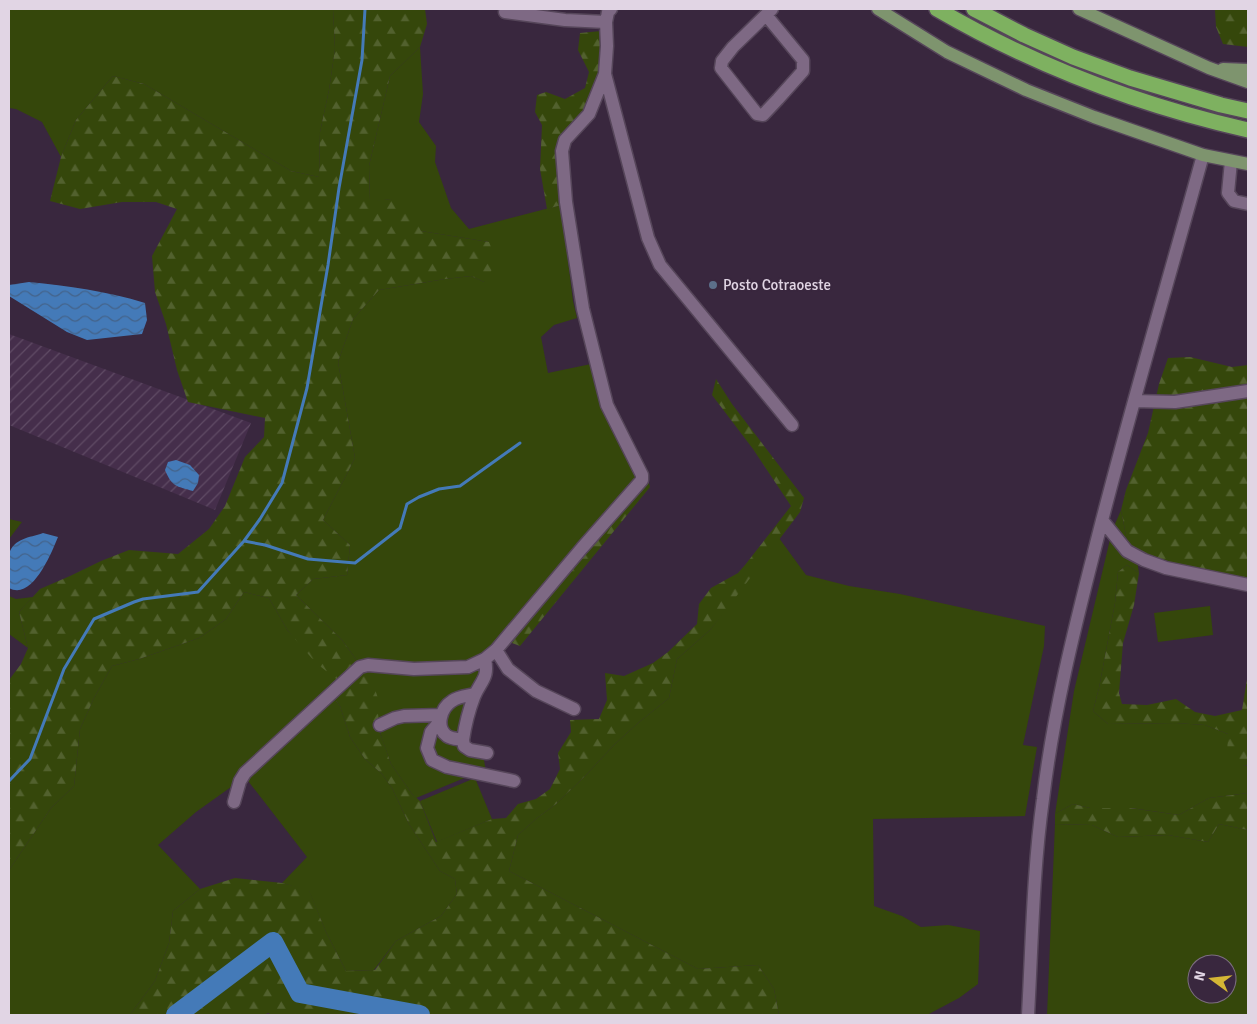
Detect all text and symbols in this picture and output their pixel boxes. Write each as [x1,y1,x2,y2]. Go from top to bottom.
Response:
place label: Posto Cotraoeste [723,276,831,294]
marker: Posto Cotraoeste [707,279,719,291]
north arrow [1187,954,1237,1004]
text: N [1190,969,1209,983]

